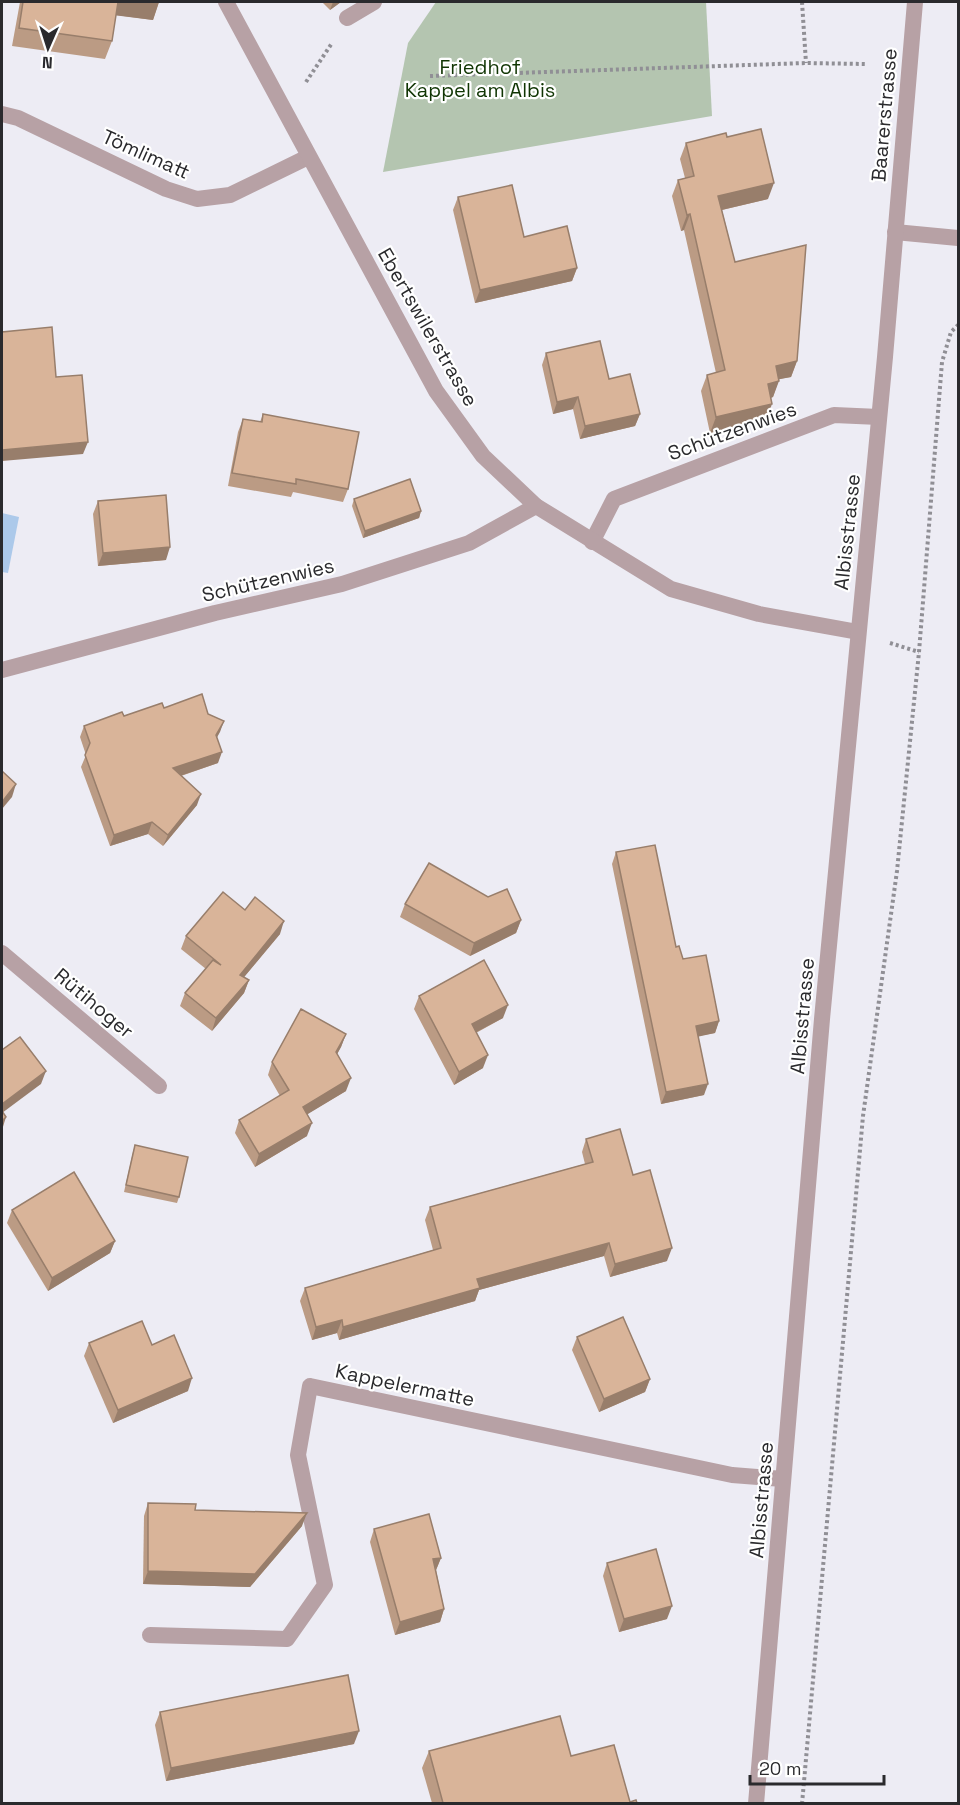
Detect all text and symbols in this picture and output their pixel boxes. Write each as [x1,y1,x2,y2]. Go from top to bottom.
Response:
north arrow [18,18,78,78]
street label: Baarerstrasse [865,47,903,183]
text: N [41,52,53,73]
park label: Friedhof Kappel am Albis [405,54,555,103]
street label: Tömlimatt [98,123,194,185]
street label: Ebertswilerstrasse [372,243,484,411]
street label: Schützenwies [664,396,800,466]
street label: Albisstrasse [828,473,866,591]
street label: Schützenwies [199,552,337,608]
street label: Albisstrasse [784,957,820,1075]
street label: Rütihoger [49,962,139,1044]
street label: Kappelermatte [333,1358,477,1412]
street label: Albisstrasse [743,1441,779,1559]
scale bar [750,1748,884,1786]
text: 20 m [759,1757,802,1780]

